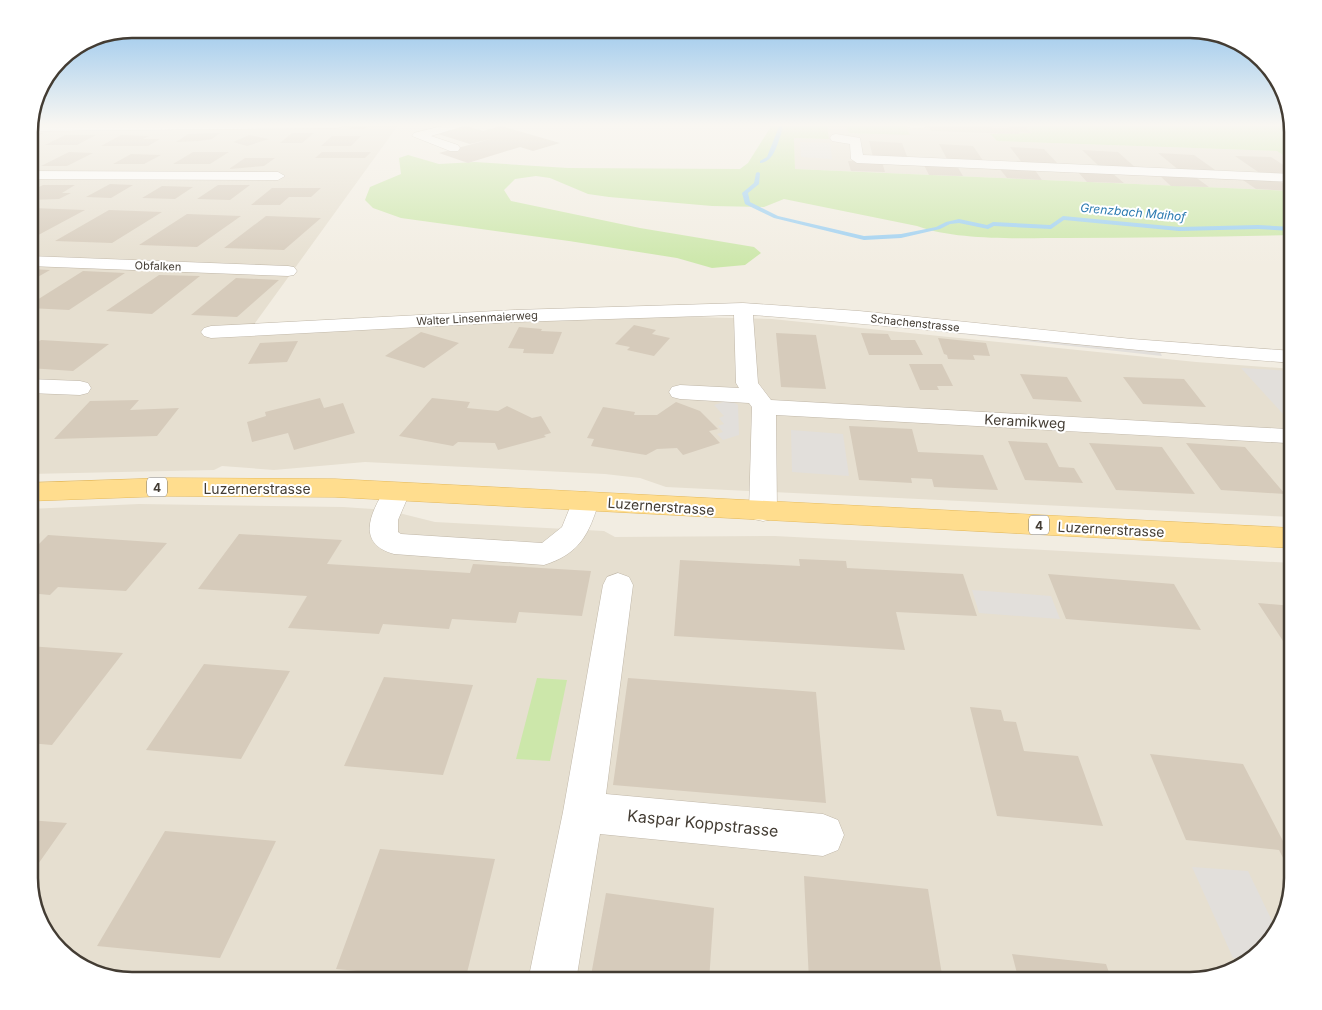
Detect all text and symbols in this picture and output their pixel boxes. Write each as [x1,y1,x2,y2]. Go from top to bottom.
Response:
water label: Grenzbach Maihof [1080,200,1188,224]
street label: Obfalken [134,258,182,274]
street label: Walter Linsenmaierweg [416,308,538,328]
street label: Schachenstrasse [870,311,960,335]
street label: Keramikweg [984,410,1066,432]
road number: 4 [147,478,167,497]
street label: Luzernerstrasse [203,480,311,497]
street label: Luzernerstrasse [607,494,715,518]
road number: 4 [1029,516,1049,534]
street label: Luzernerstrasse [1057,518,1165,540]
street label: Kaspar Koppstrasse [626,805,780,841]

